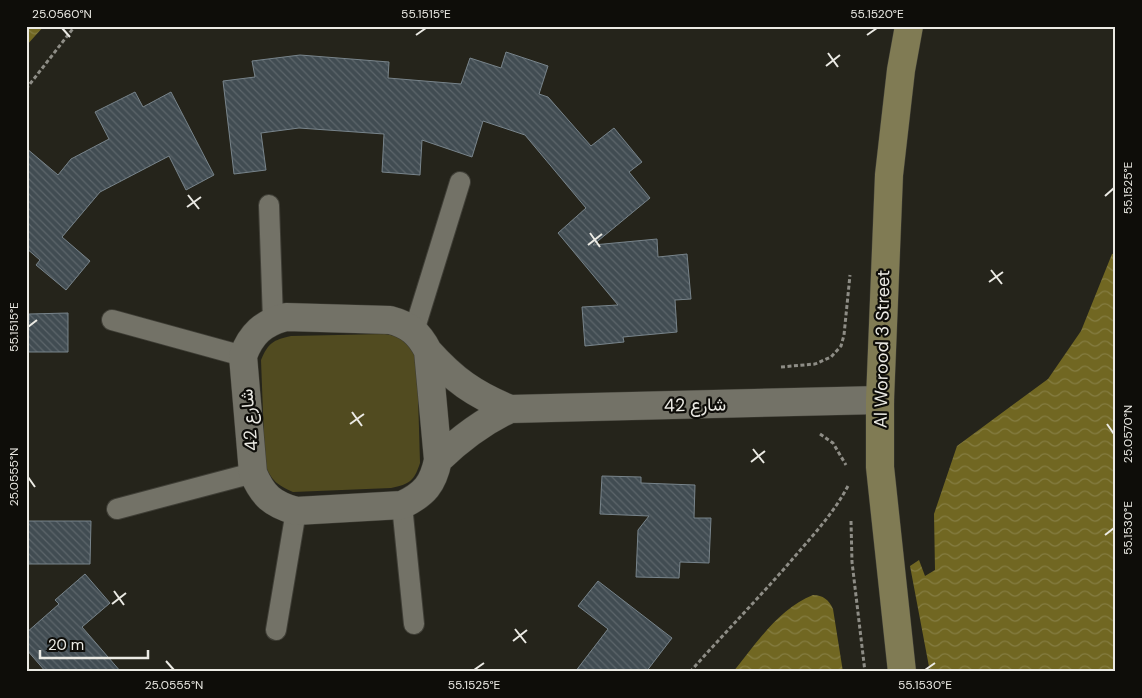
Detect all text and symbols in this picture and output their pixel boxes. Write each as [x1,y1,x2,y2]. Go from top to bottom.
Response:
text: 25.0560°N [32,6,92,22]
text: 55.1515°E [401,6,451,22]
text: 55.1520°E [850,6,904,22]
text: 55.1525°E [1120,161,1136,214]
street label: Al Worood 3 Street [869,270,895,428]
text: 55.1515°E [6,302,22,352]
street label: شارع 42 [234,388,264,452]
street label: شارع 42 [664,392,726,418]
text: 25.0570°N [1120,405,1136,463]
text: 25.0555°N [6,448,22,506]
text: 55.1530°E [1120,501,1136,555]
scale bar [40,628,148,660]
text: 20 m [48,635,84,655]
text: 25.0555°N [145,677,203,693]
text: 55.1525°E [448,677,501,693]
text: 55.1530°E [898,677,952,693]

